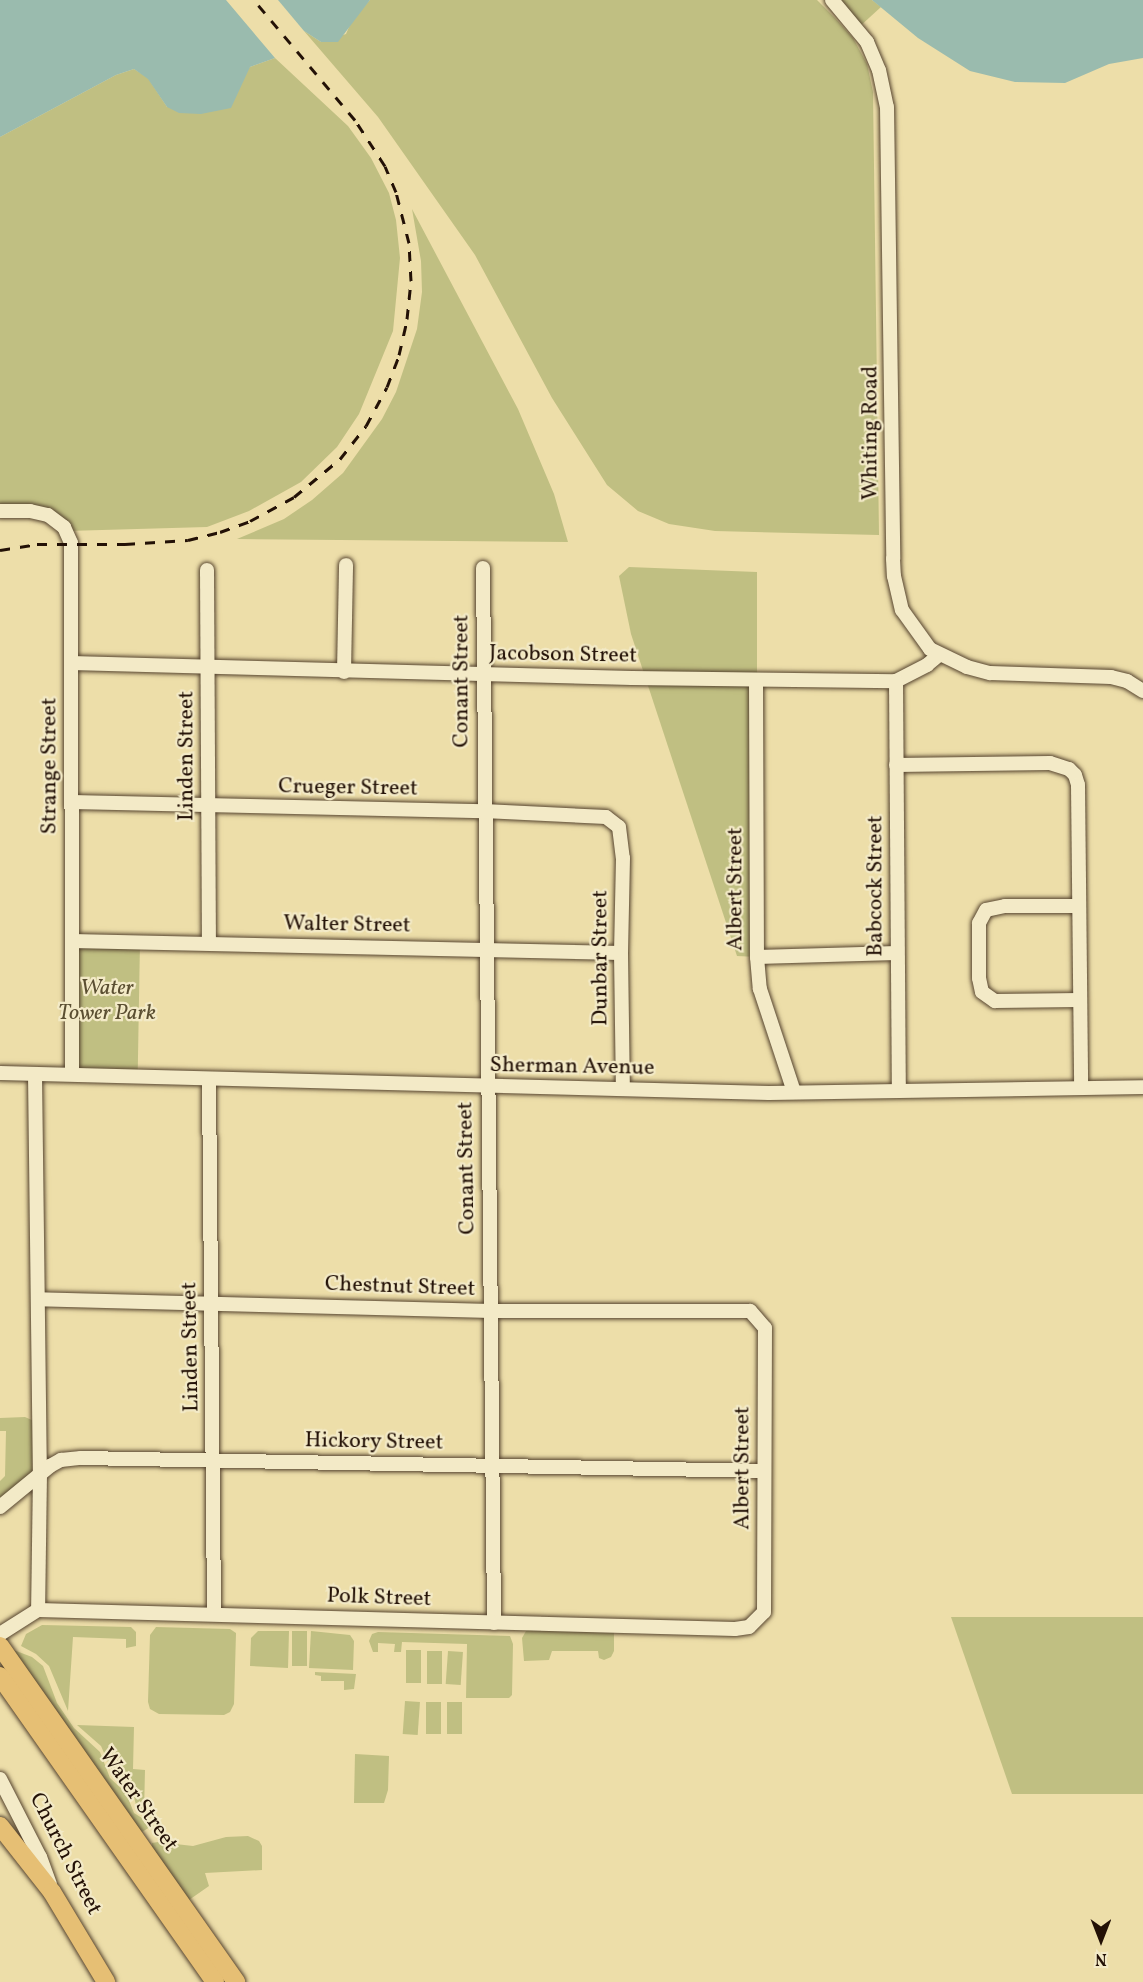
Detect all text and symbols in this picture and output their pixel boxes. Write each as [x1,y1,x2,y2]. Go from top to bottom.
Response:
street label: Whiting Road [858,366,884,500]
street label: Conant Street [449,614,475,748]
street label: Jacobson Street [489,641,637,669]
street label: Linden Street [174,691,200,821]
street label: Strange Street [37,698,63,834]
street label: Crueger Street [278,774,418,802]
street label: Babcock Street [863,815,889,957]
street label: Albert Street [723,827,749,951]
street label: Dunbar Street [588,890,614,1026]
street label: Walter Street [283,911,411,939]
park label: Water Tower Park [58,975,156,1026]
street label: Sherman Avenue [489,1052,655,1082]
street label: Conant Street [453,1101,481,1235]
street label: Chestnut Street [324,1271,476,1303]
street label: Linden Street [177,1282,205,1412]
street label: Albert Street [730,1406,756,1530]
street label: Hickory Street [304,1428,444,1456]
street label: Polk Street [326,1583,432,1613]
street label: Water Street [93,1743,183,1857]
street label: Church Street [23,1789,107,1919]
north arrow [1071,1910,1131,1970]
text: N [1095,1947,1107,1969]

